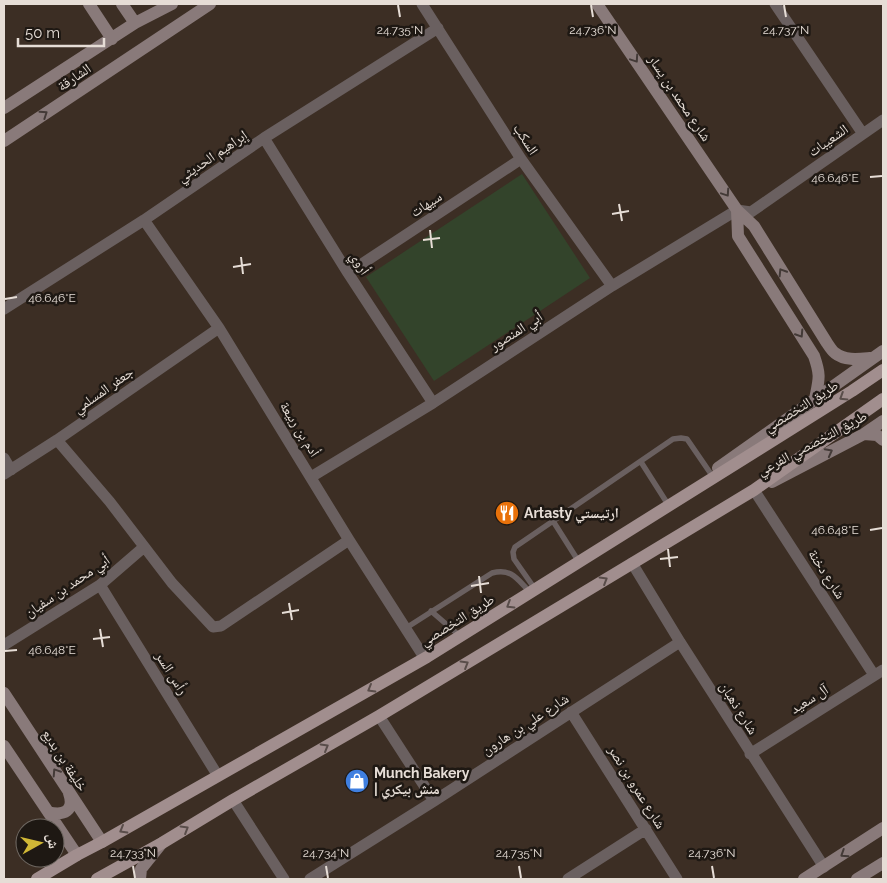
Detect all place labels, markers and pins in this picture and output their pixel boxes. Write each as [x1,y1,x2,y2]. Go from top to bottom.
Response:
restaurant icon: Artasty ارتيستي [494,500,520,526]
place label: Artasty ارتيستي [524,505,619,524]
place label: Munch Bakery | منش بيكري [374,765,470,800]
shop icon: Munch Bakery | منش بيكري [344,768,370,794]

